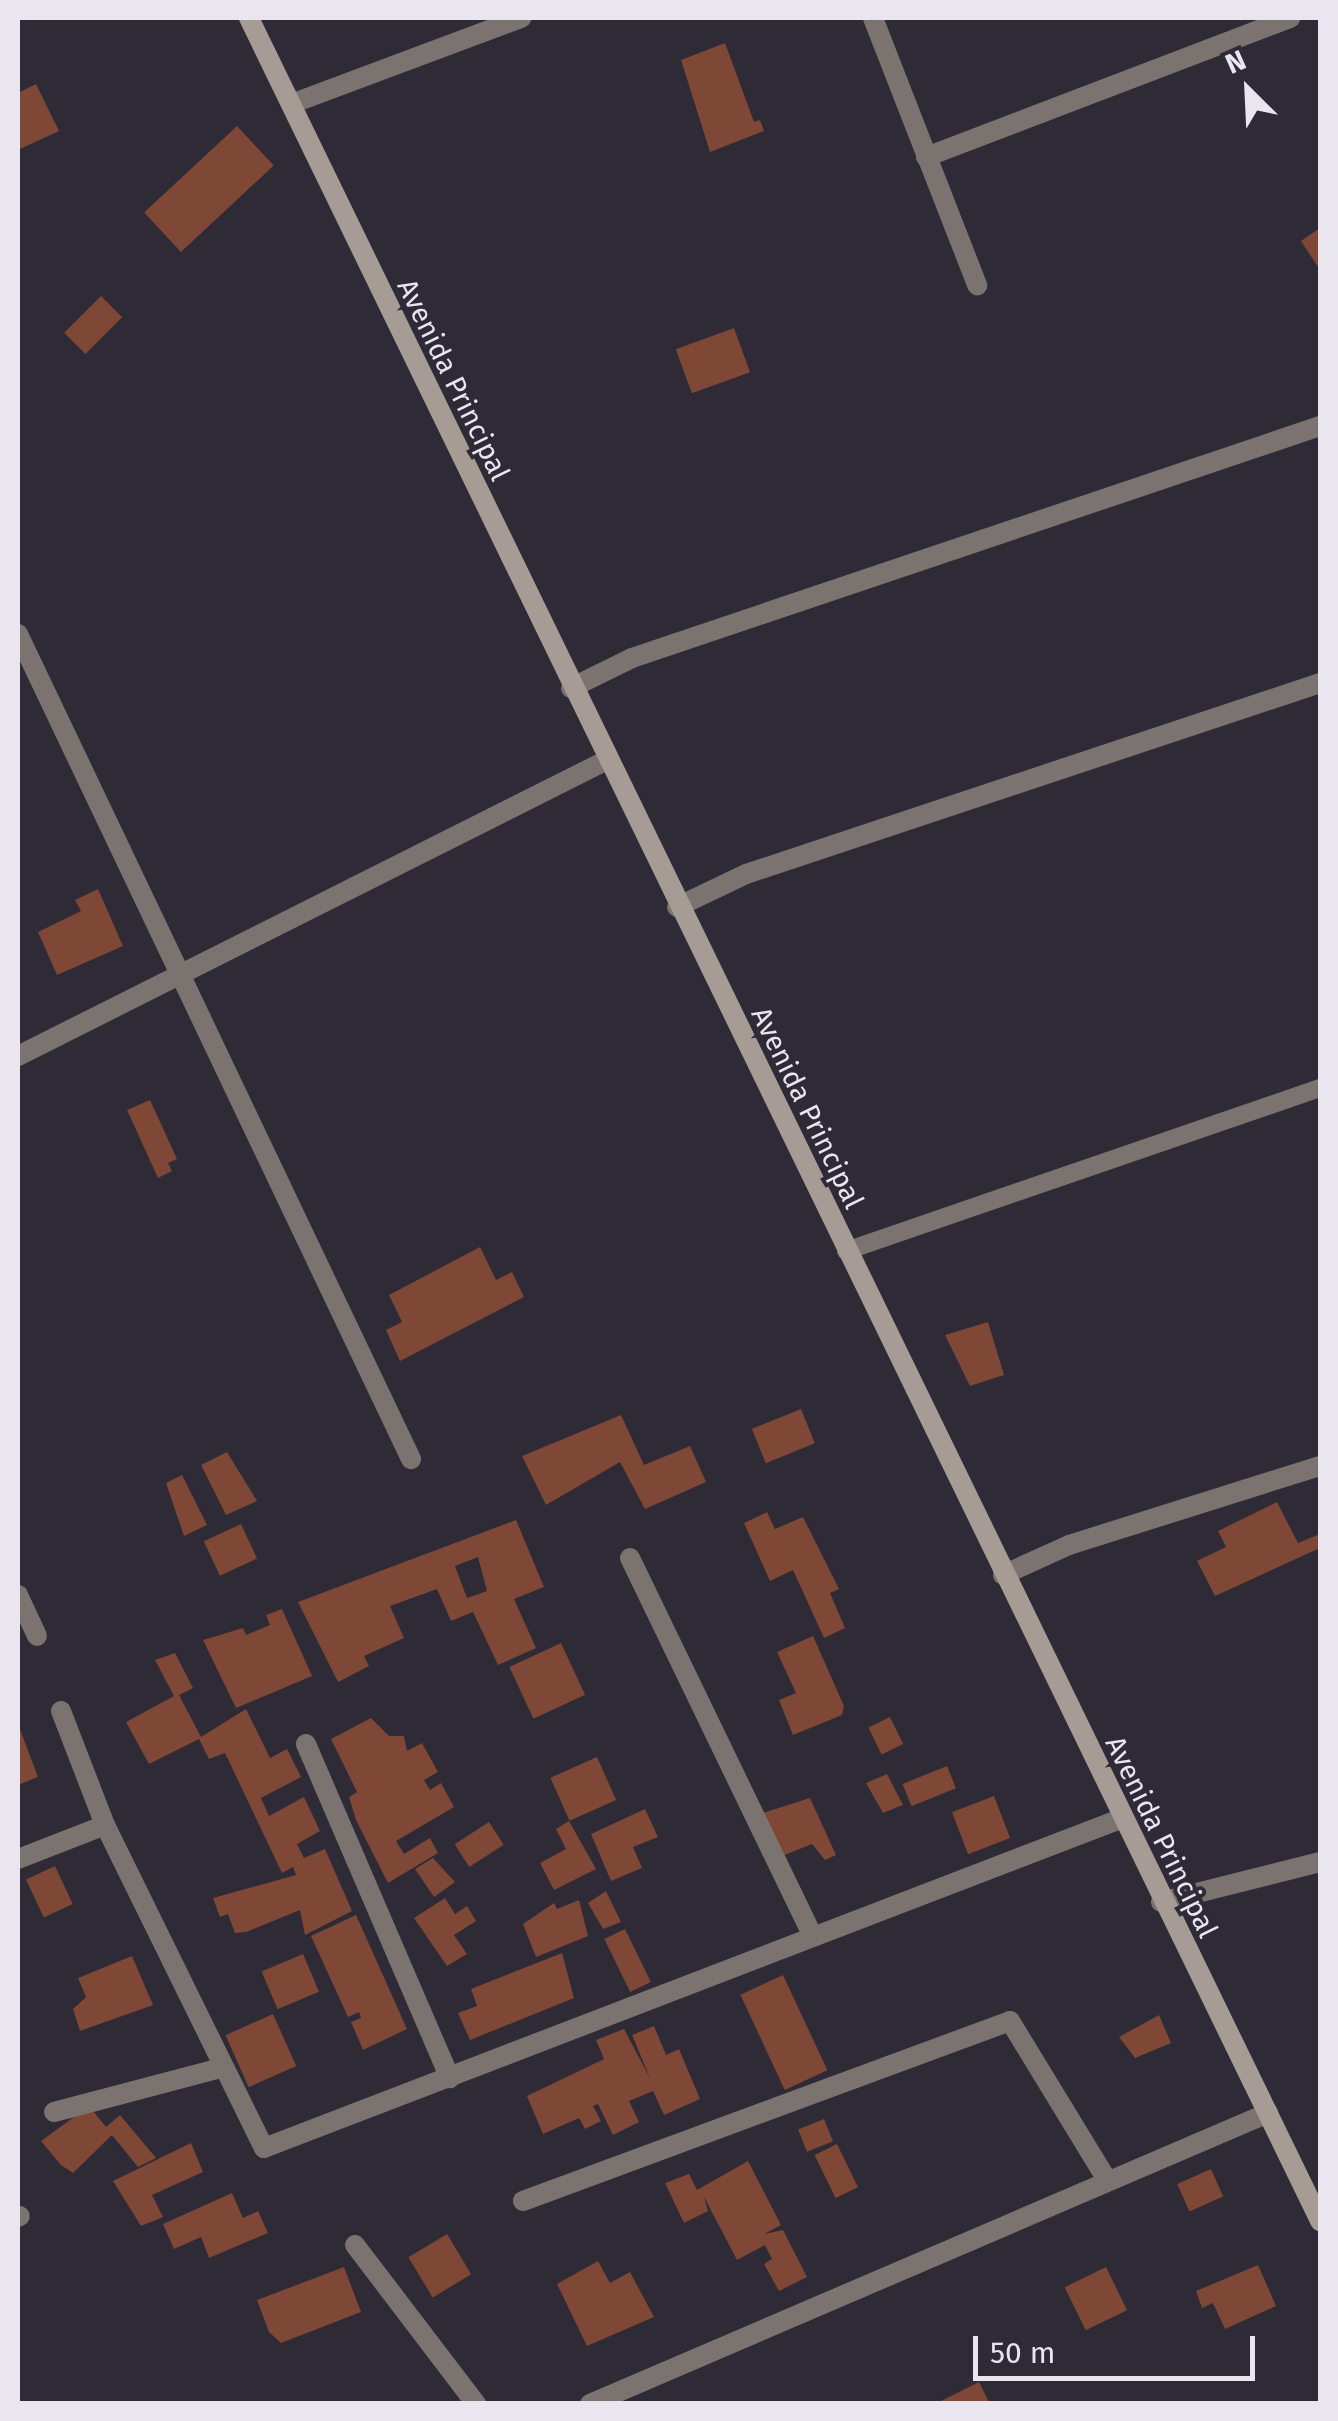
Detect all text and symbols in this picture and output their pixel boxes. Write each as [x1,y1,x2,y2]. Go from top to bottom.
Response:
north arrow [1198,40,1298,140]
text: N [1220,43,1251,81]
street label: Avenida Principal [390,274,516,486]
street label: Avenida Principal [744,1002,870,1214]
street label: Avenida Principal [1098,1731,1224,1943]
scale bar [978,2316,1260,2378]
text: 50 m [990,2335,1055,2371]

